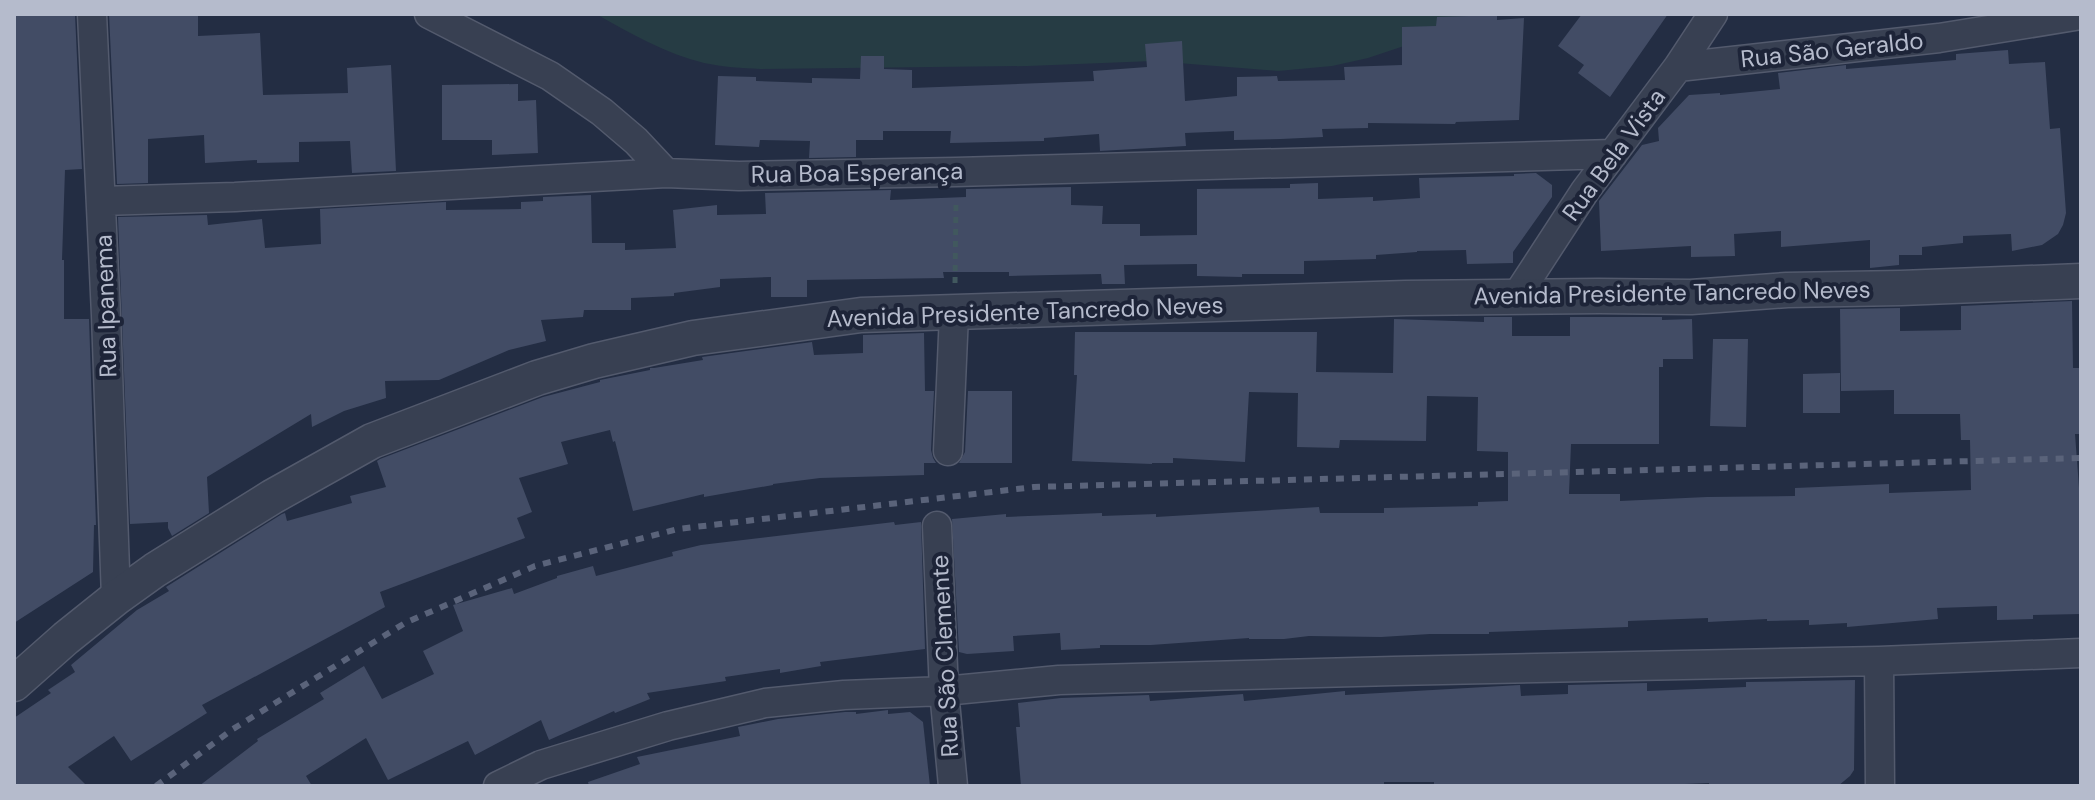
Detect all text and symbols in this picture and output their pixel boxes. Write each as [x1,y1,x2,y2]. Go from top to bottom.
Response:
street label: Rua São Geraldo [1739,25,1925,75]
street label: Rua Bela Vista [1555,82,1672,227]
street label: Rua Boa Esperança [751,155,963,190]
street label: Rua Ipanema [88,234,123,378]
street label: Avenida Presidente Tancredo Neves [1473,274,1871,311]
street label: Avenida Presidente Tancredo Neves [826,289,1224,334]
street label: Rua São Clemente [924,554,965,758]

